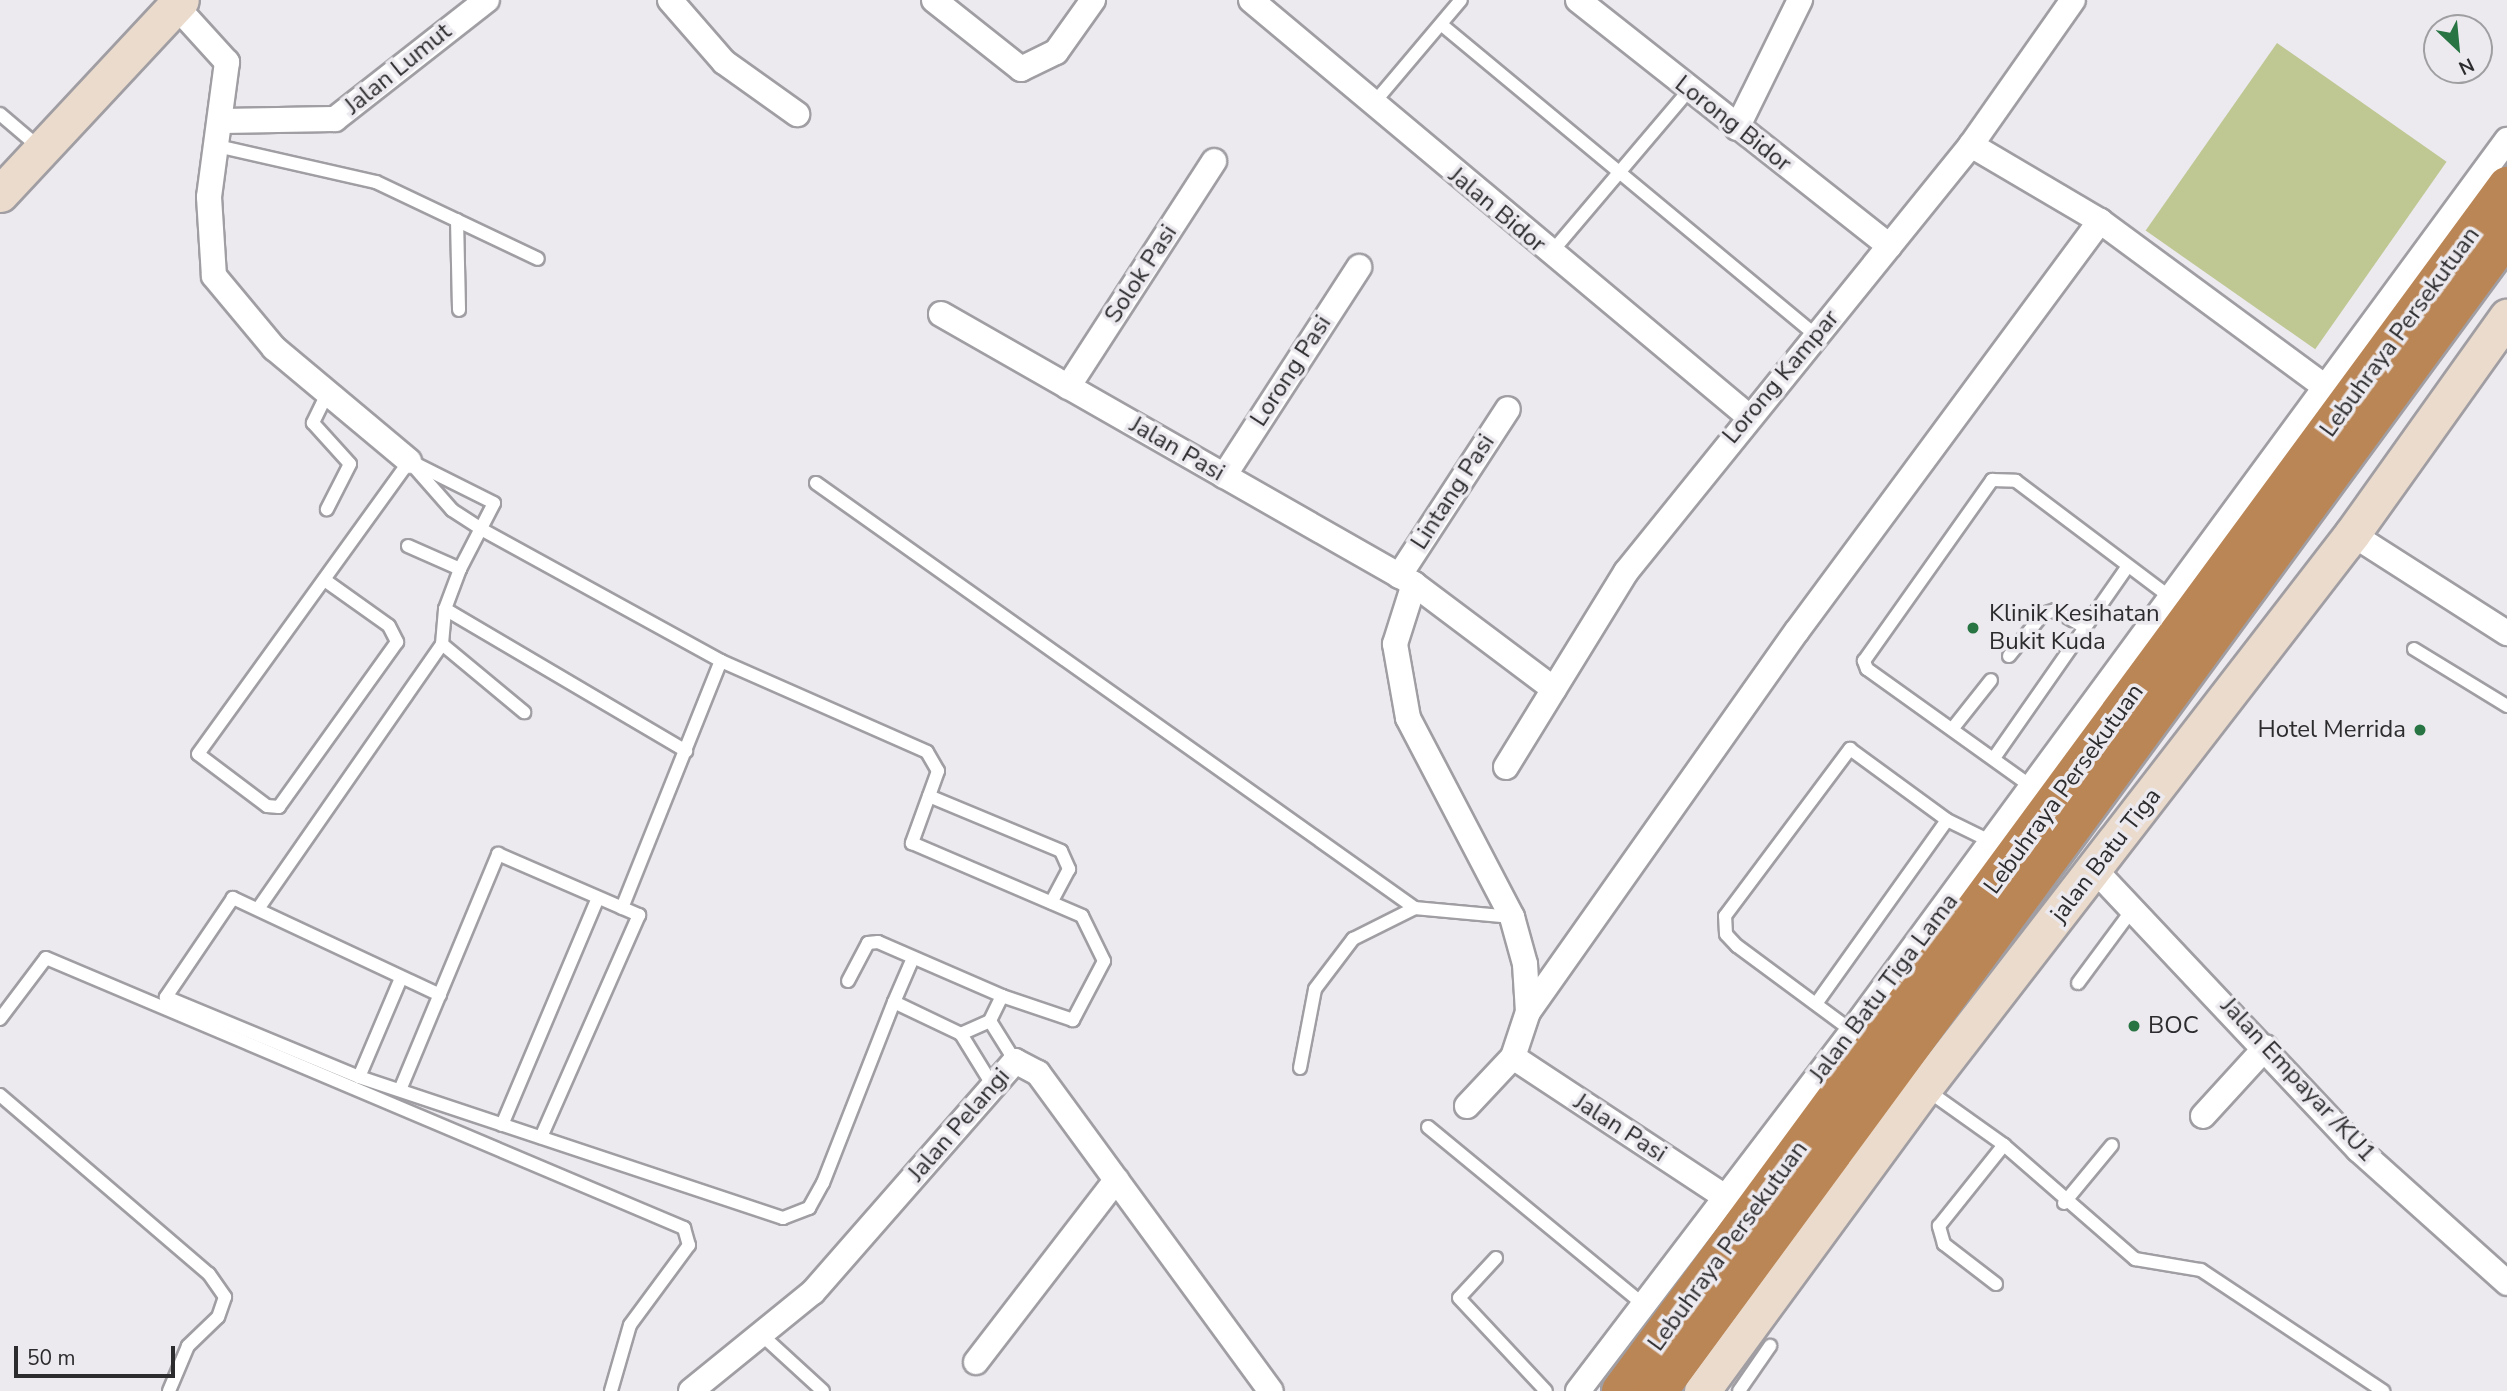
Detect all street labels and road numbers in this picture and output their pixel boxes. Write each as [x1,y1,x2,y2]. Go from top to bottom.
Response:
street label: Jalan Lumut [339,17,457,121]
street label: Lorong Bidor [1669,70,1797,178]
street label: Jalan Bidor [1443,161,1551,259]
street label: Solok Pasi [1099,220,1183,328]
street label: Lebuhraya Persekutuan [2314,221,2486,443]
street label: Lorong Kampar [1717,304,1845,450]
street label: Lorong Pasi [1245,310,1337,432]
street label: Jalan Pasi [1125,410,1229,488]
street label: Lintang Pasi [1405,429,1501,555]
street label: Lebuhraya Persekutuan [1978,678,2150,900]
street label: jalan Batu Tiga [2045,782,2167,928]
street label: Jalan Batu Tiga Lama [1804,888,1964,1088]
street label: Jalan Empayar /KU1 [2214,992,2382,1168]
street label: Jalan Pelangi [902,1062,1016,1188]
street label: Jalan Pasi [1568,1087,1672,1169]
street label: Lebuhraya Persekutuan [1642,1135,1814,1357]

